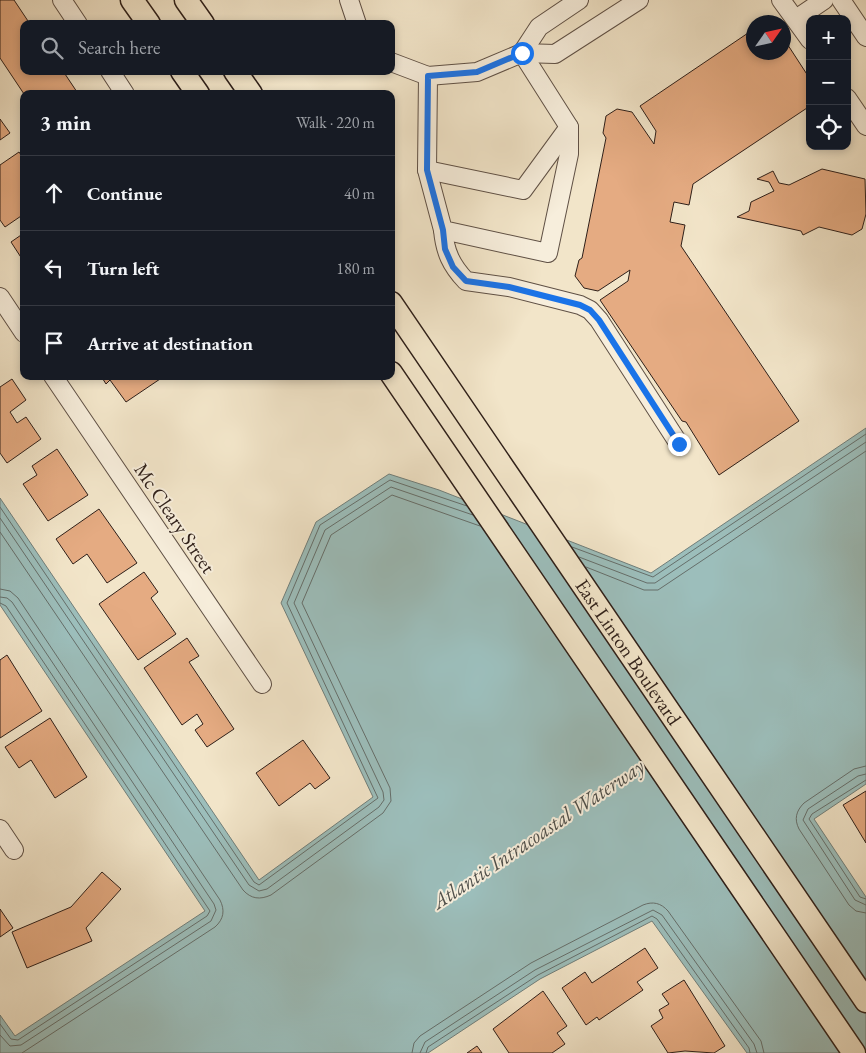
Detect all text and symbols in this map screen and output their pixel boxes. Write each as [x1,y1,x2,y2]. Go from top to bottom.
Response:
north arrow [746,15,791,60]
map controls [806,15,851,150]
button: + [806,15,851,60]
search box [20,20,395,75]
icon: search [38,34,66,62]
text: Search here [78,35,160,60]
route start [511,42,534,65]
button: − [806,60,851,105]
button: locate [806,105,851,150]
text: 3 min [40,109,91,136]
text: Walk · 220 m [296,112,375,133]
icon: ahead [40,179,68,207]
text: Continue [87,181,162,206]
text: 40 m [344,183,375,204]
icon: left [40,254,68,282]
text: Turn left [87,256,159,281]
text: 180 m [336,258,375,279]
icon: arrive [40,329,68,357]
text: Arrive at destination [87,331,253,356]
route end [668,433,691,456]
street label: Mc Cleary Street [128,458,222,579]
street label: East Linton Boulevard [569,574,688,731]
water label: Atlantic Intracoastal Waterway [425,752,650,916]

